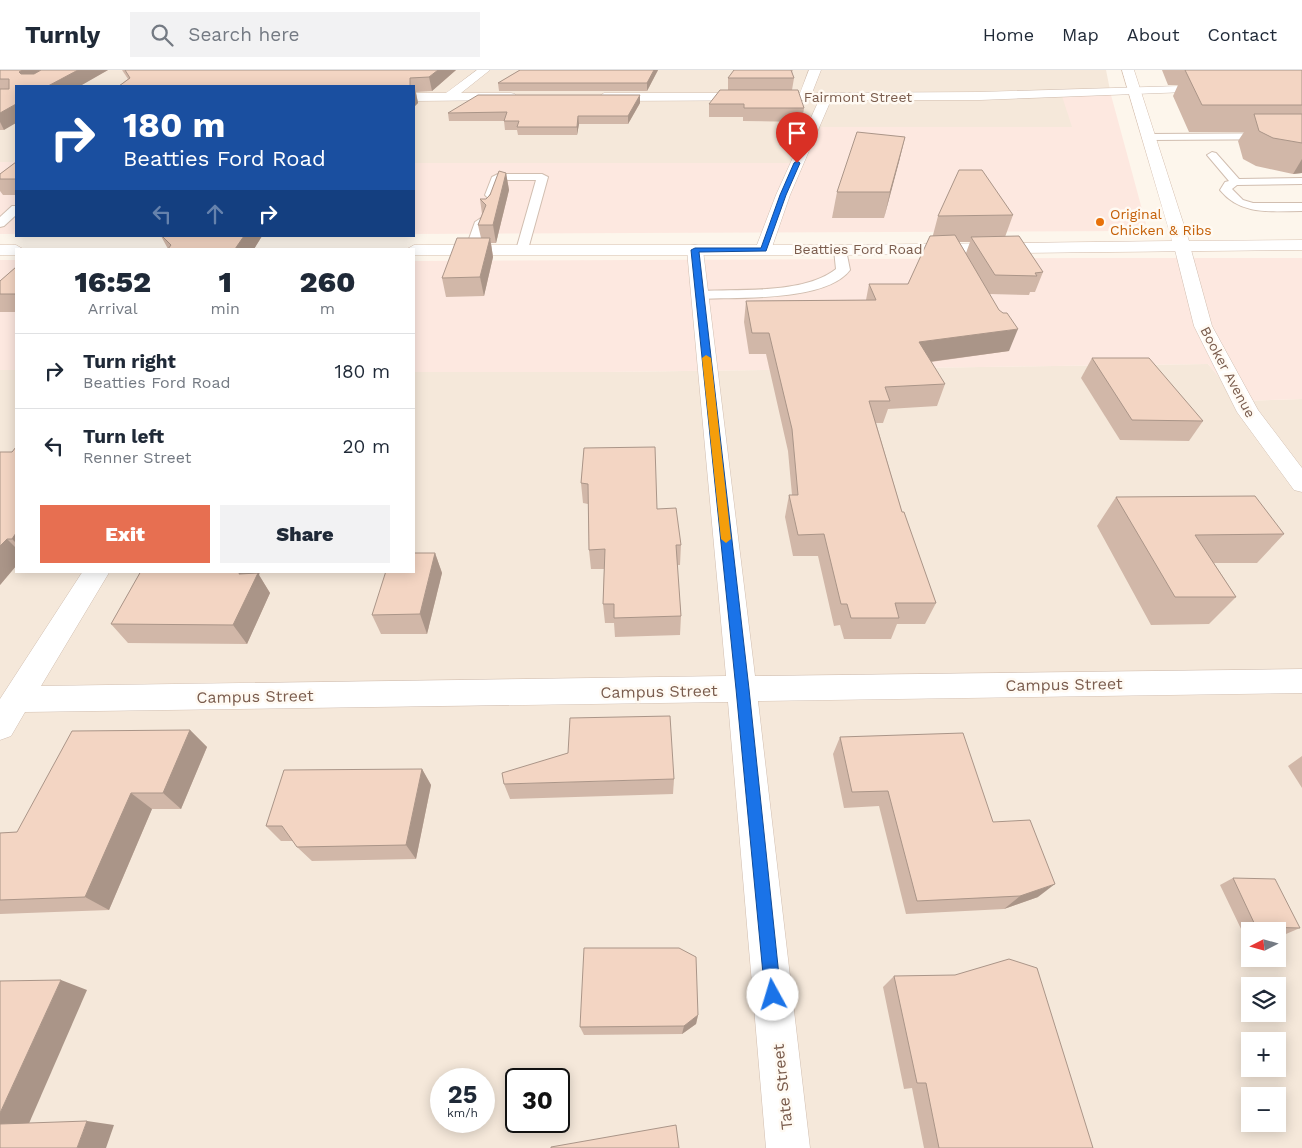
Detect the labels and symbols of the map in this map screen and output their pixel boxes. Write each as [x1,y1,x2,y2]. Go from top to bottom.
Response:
street label: Fairmont Street [804,89,912,105]
pin [776,112,818,163]
place label: Original Chicken & Ribs [1110,206,1212,238]
marker: Original Chicken & Ribs [1094,216,1106,228]
street label: Beatties Ford Road [793,241,923,257]
street label: Booker Avenue [1197,324,1259,420]
street label: Campus Street [1005,674,1123,695]
street label: Campus Street [600,681,718,702]
street label: Campus Street [196,686,314,707]
north arrow [1241,922,1286,968]
position arrow [746,968,798,1020]
street label: Tate Street [769,1043,796,1131]
speed limit sign: 30 [505,1068,570,1133]

